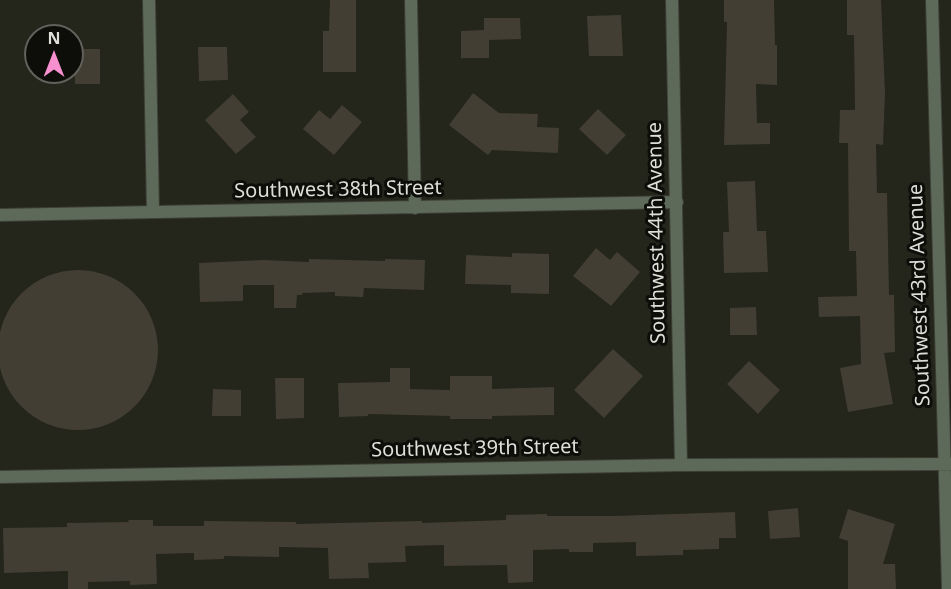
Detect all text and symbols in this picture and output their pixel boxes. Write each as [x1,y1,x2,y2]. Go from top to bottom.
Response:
north arrow [24,24,84,84]
text: N [47,27,61,49]
street label: Southwest 44th Avenue [643,122,671,344]
street label: Southwest 38th Street [234,176,442,204]
street label: Southwest 43rd Avenue [904,183,936,407]
street label: Southwest 39th Street [371,435,579,463]

